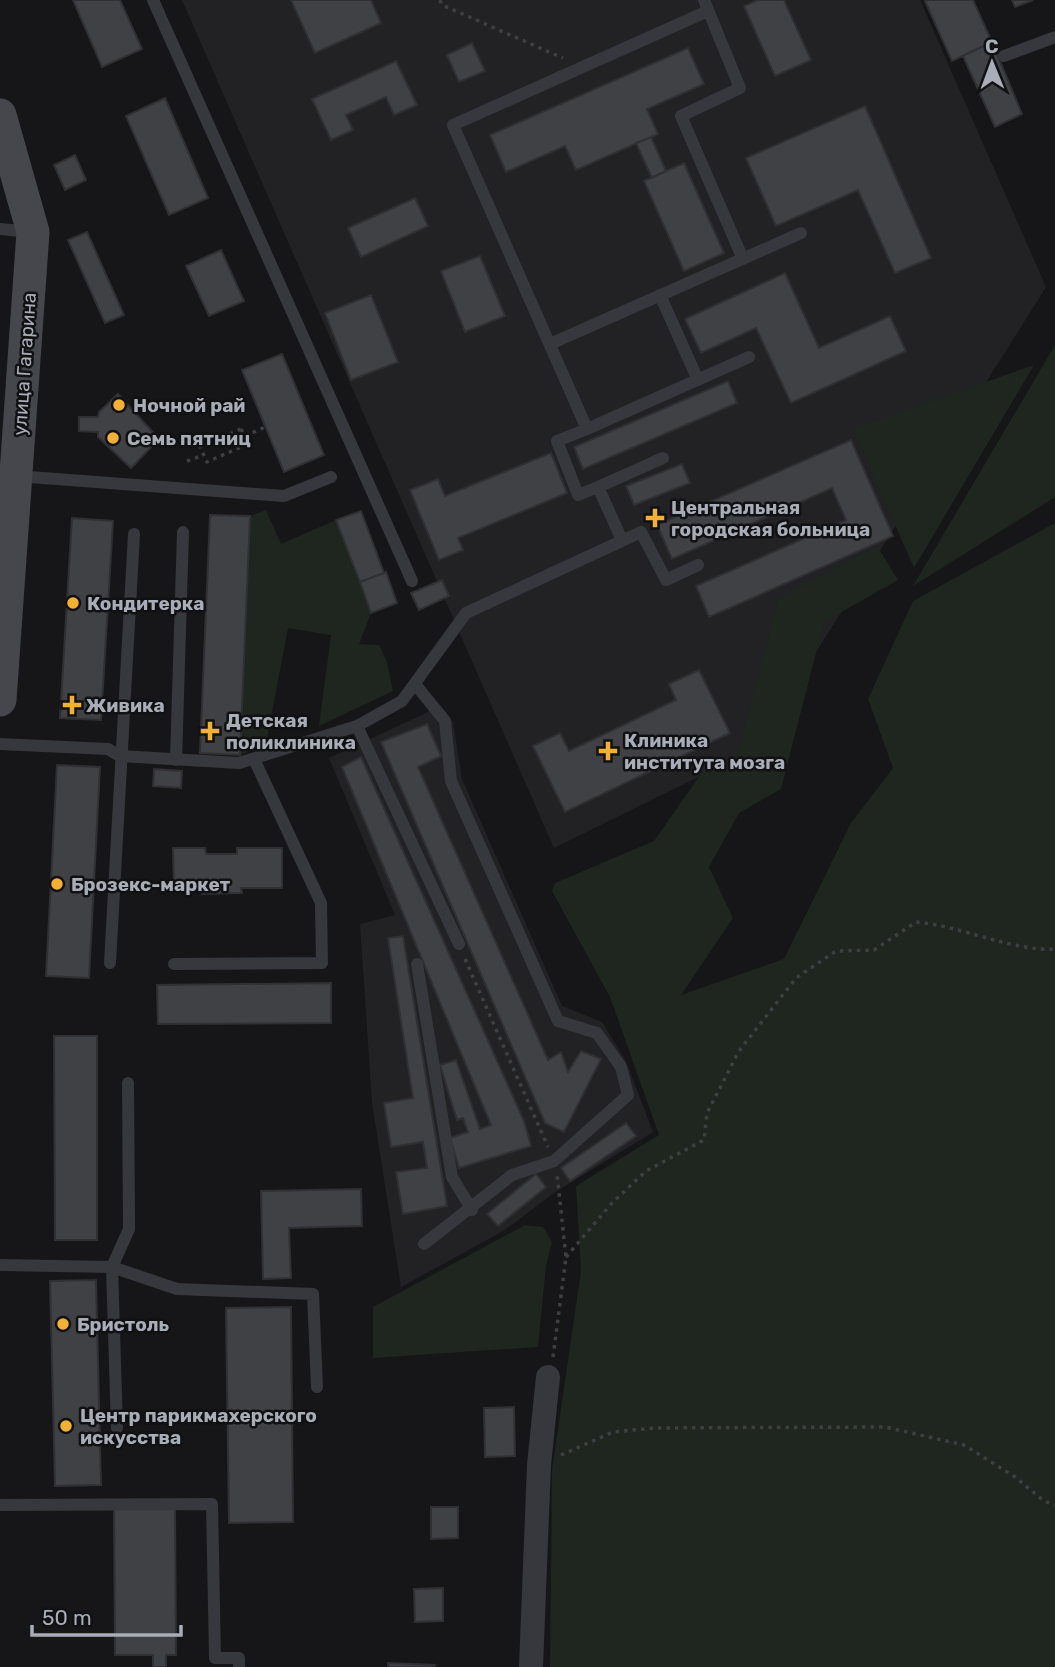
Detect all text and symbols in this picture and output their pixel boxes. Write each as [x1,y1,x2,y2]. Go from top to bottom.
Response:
north arrow [957,28,1027,98]
text: С [985,35,999,58]
street label: улица Гагарина [8,292,41,436]
place label: Ночной рай [133,394,245,417]
marker: Ночной рай [111,397,127,413]
place label: Семь пятниц [127,427,251,450]
marker: Семь пятниц [105,430,121,446]
place label: Центральная городская больница [671,496,870,541]
marker: Центральная городская больница [645,508,665,528]
place label: Кондитерка [87,592,205,615]
marker: Кондитерка [65,595,81,611]
place label: Живика [86,694,165,717]
marker: Живика [64,697,80,713]
place label: Детская поликлиника [226,709,356,754]
marker: Детская поликлиника [200,721,220,741]
place label: Клиника института мозга [624,729,785,774]
marker: Клиника института мозга [598,741,618,761]
place label: Брозекс-маркет [71,873,231,896]
marker: Брозекс-маркет [49,876,65,892]
place label: Бристоль [77,1313,170,1336]
marker: Бристоль [55,1316,71,1332]
place label: Центр парикмахерского искусства [80,1404,317,1449]
marker: Центр парикмахерского искусства [58,1418,74,1434]
scale bar [32,1594,180,1638]
text: 50 m [42,1605,92,1630]

